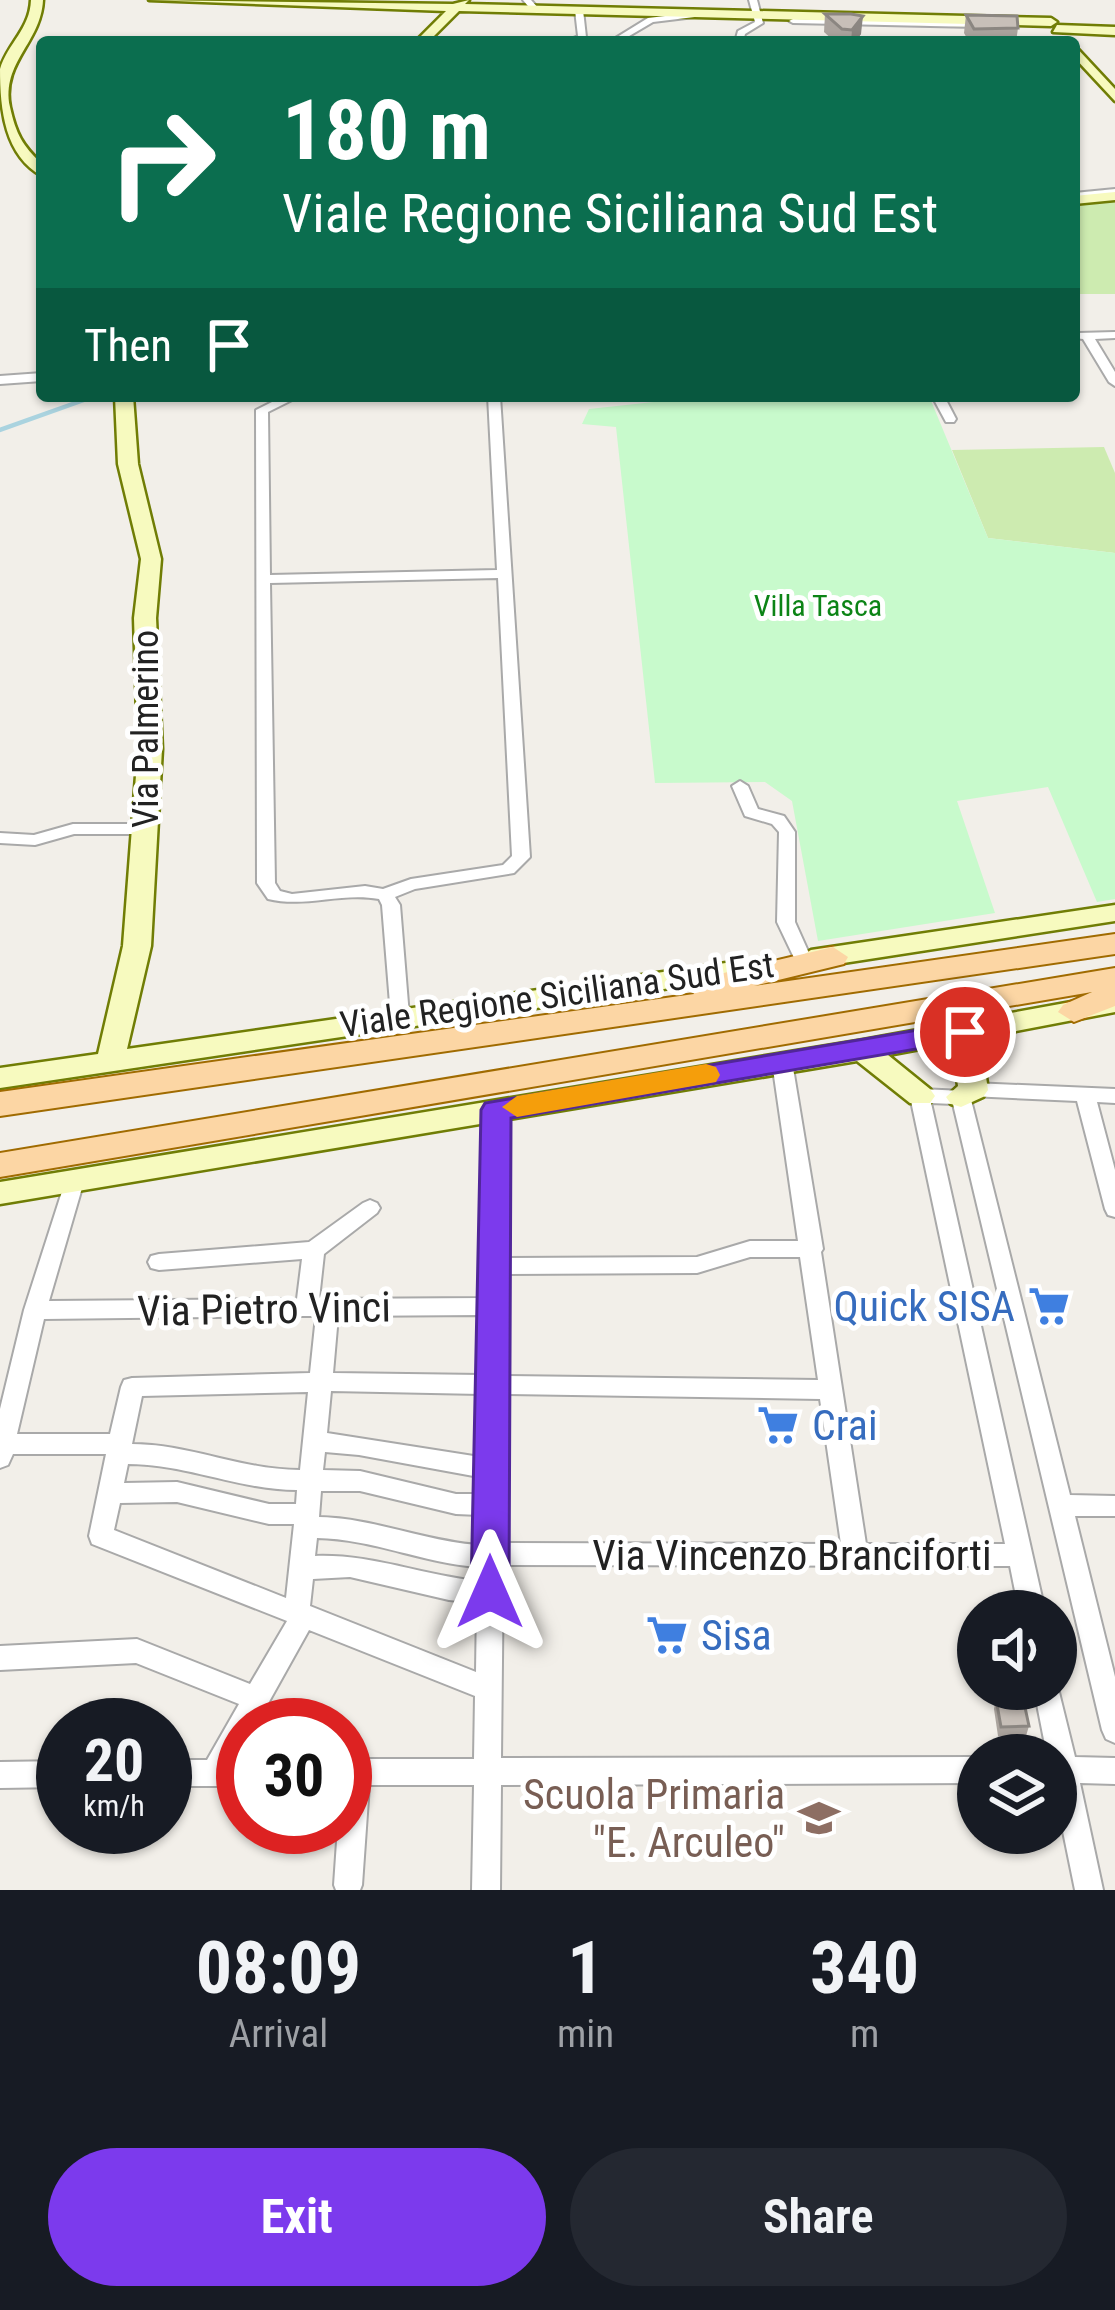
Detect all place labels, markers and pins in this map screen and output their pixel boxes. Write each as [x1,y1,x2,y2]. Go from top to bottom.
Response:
pin [914,981,1016,1083]
place label: Quick SISA [834,1282,1015,1331]
supermarket icon: Quick SISA [1026,1283,1072,1329]
place label: Crai [812,1401,878,1450]
supermarket icon: Crai [755,1402,801,1448]
place label: Sisa [701,1611,772,1660]
supermarket icon: Sisa [644,1612,690,1658]
place label: Scuola Primaria "E. Arculeo" [523,1770,785,1867]
school or university icon: Scuola Primaria "E. Arculeo" [796,1795,842,1841]

